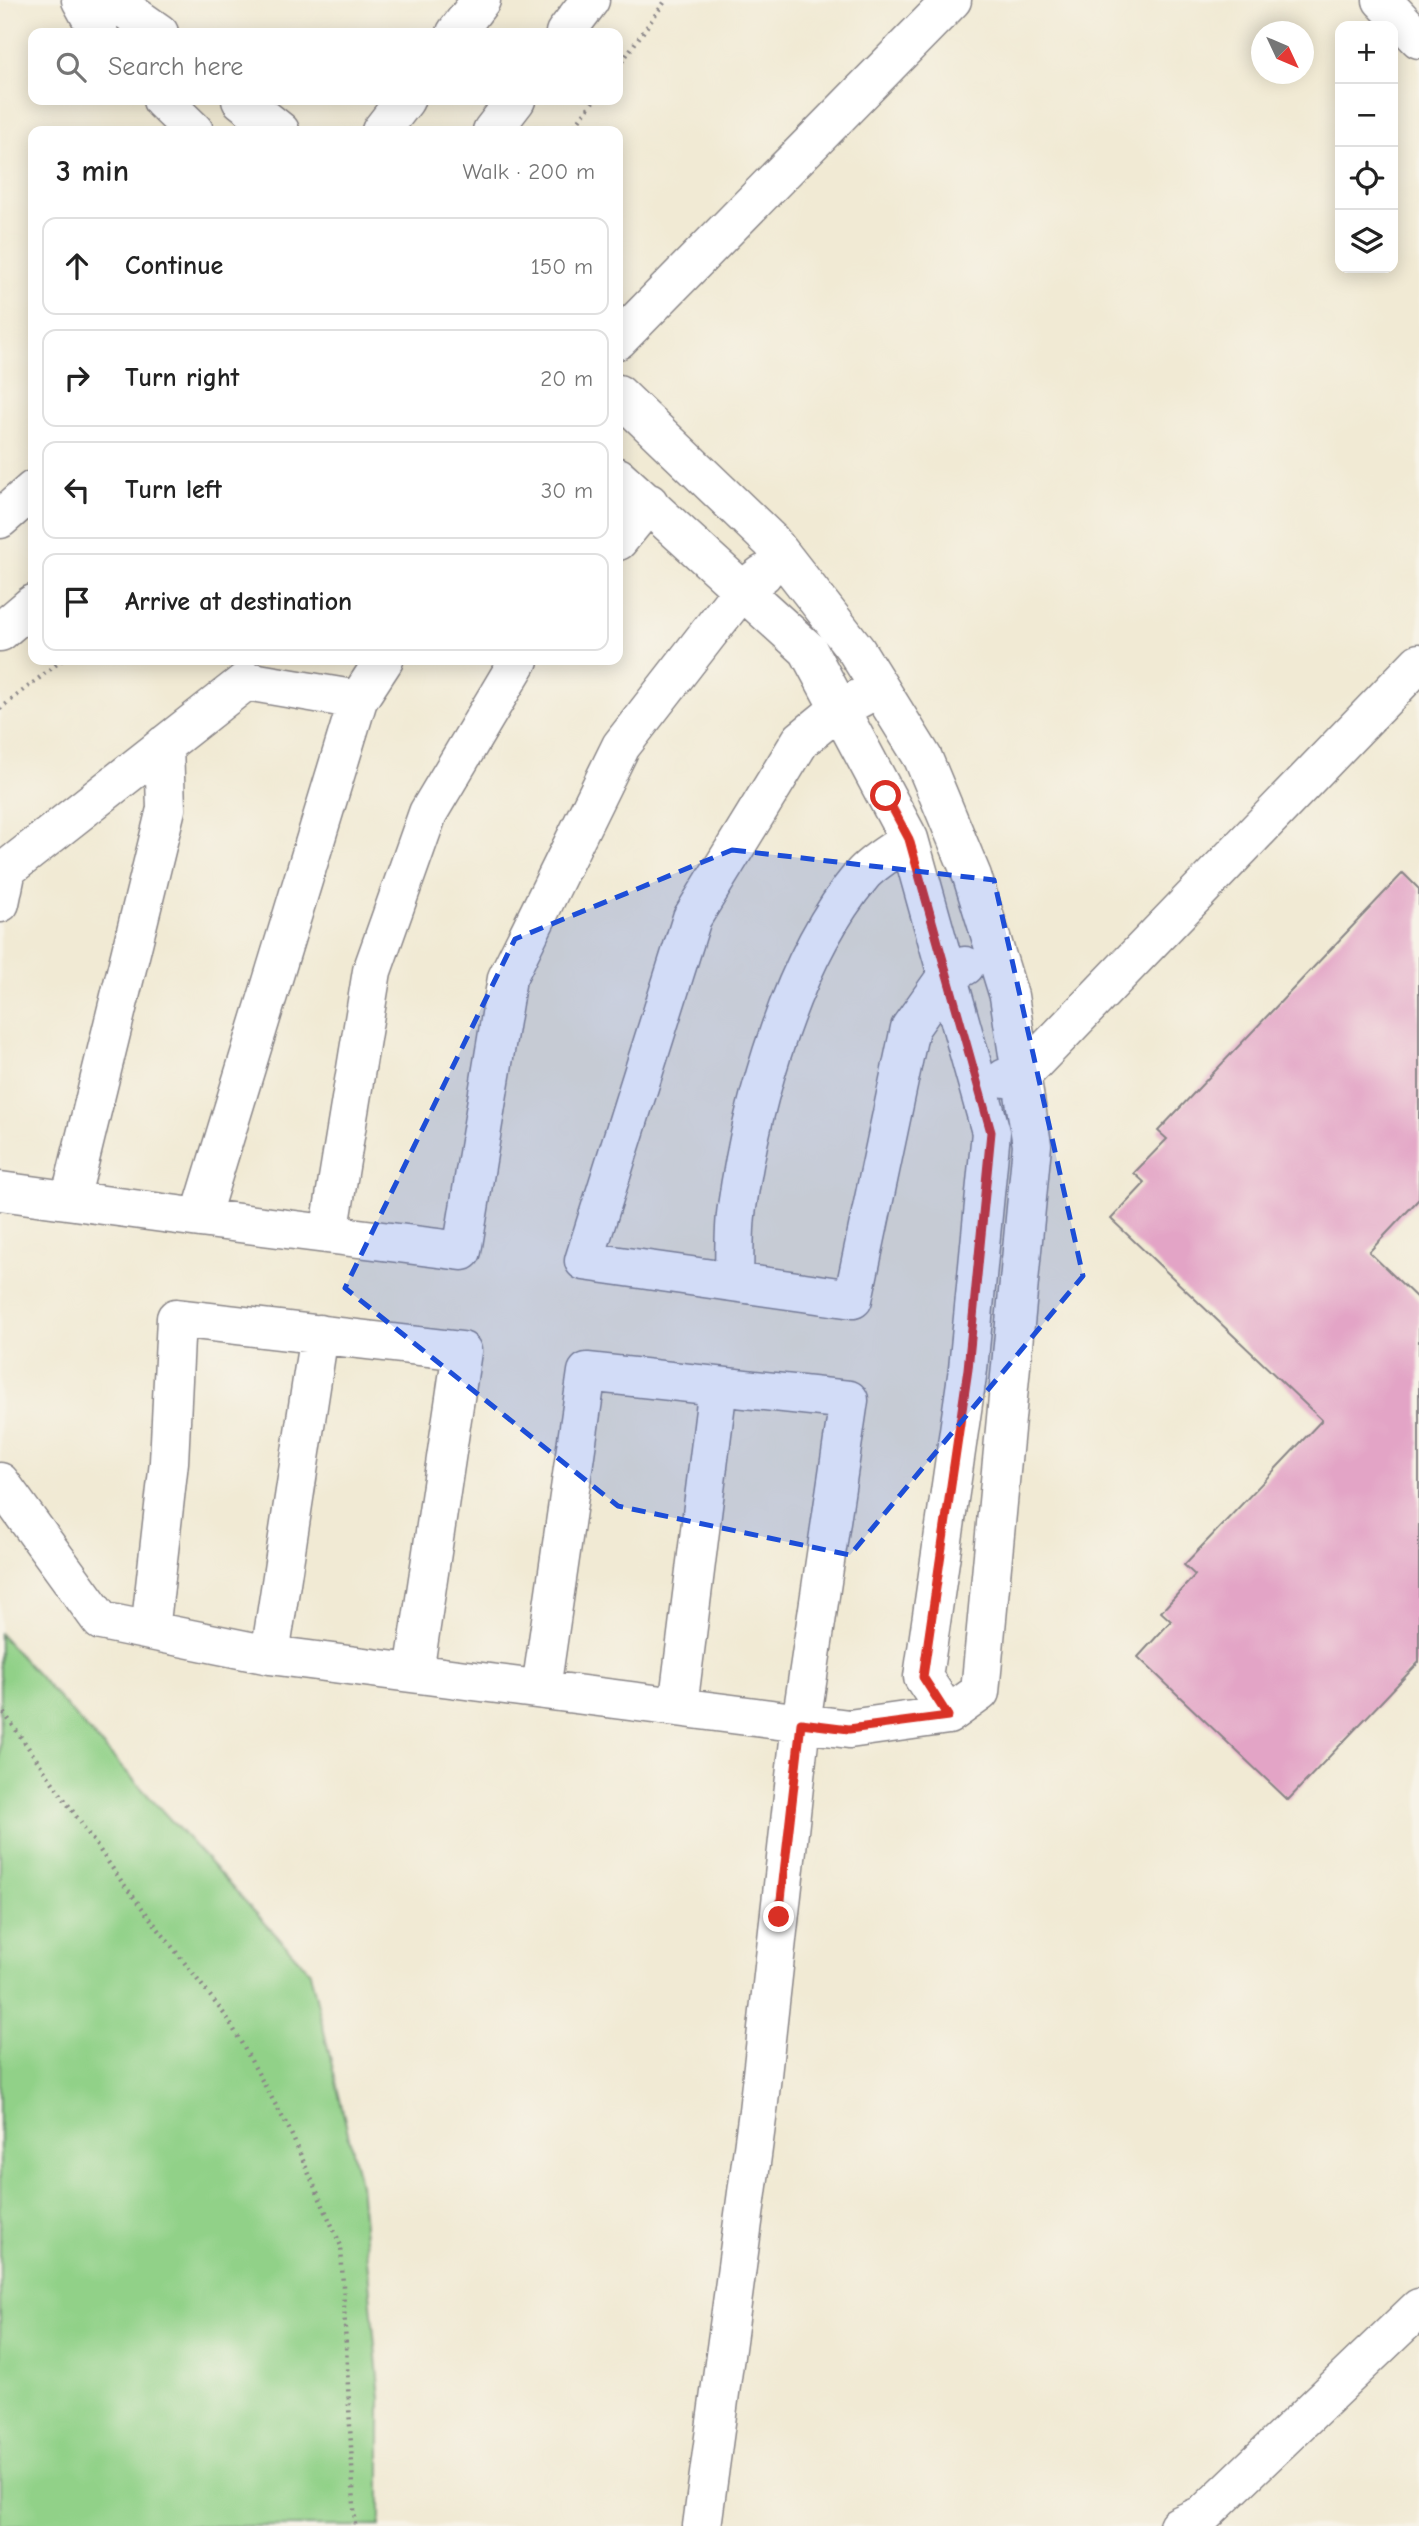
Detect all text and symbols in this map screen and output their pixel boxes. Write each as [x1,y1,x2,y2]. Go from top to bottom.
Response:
north arrow [1251,21,1314,84]
map controls [1335,21,1398,273]
button: + [1335,21,1398,84]
search box [28,28,623,105]
icon: search [52,48,90,86]
text: Search here [108,52,243,82]
button: − [1335,84,1398,147]
button: locate [1335,147,1398,210]
text: 3 min [56,154,129,189]
text: Walk · 200 m [462,158,595,185]
button: layers [1335,210,1398,273]
icon: ahead [58,247,96,285]
text: Continue [125,251,223,281]
text: 150 m [531,253,593,280]
icon: right [58,359,96,397]
text: Turn right [125,363,239,393]
text: 20 m [540,365,593,392]
icon: left [58,471,96,509]
text: Turn left [125,475,222,505]
text: 30 m [541,477,593,504]
icon: arrive [58,583,96,621]
text: Arrive at destination [125,587,352,617]
route start [870,780,901,811]
route end [763,1901,794,1932]

